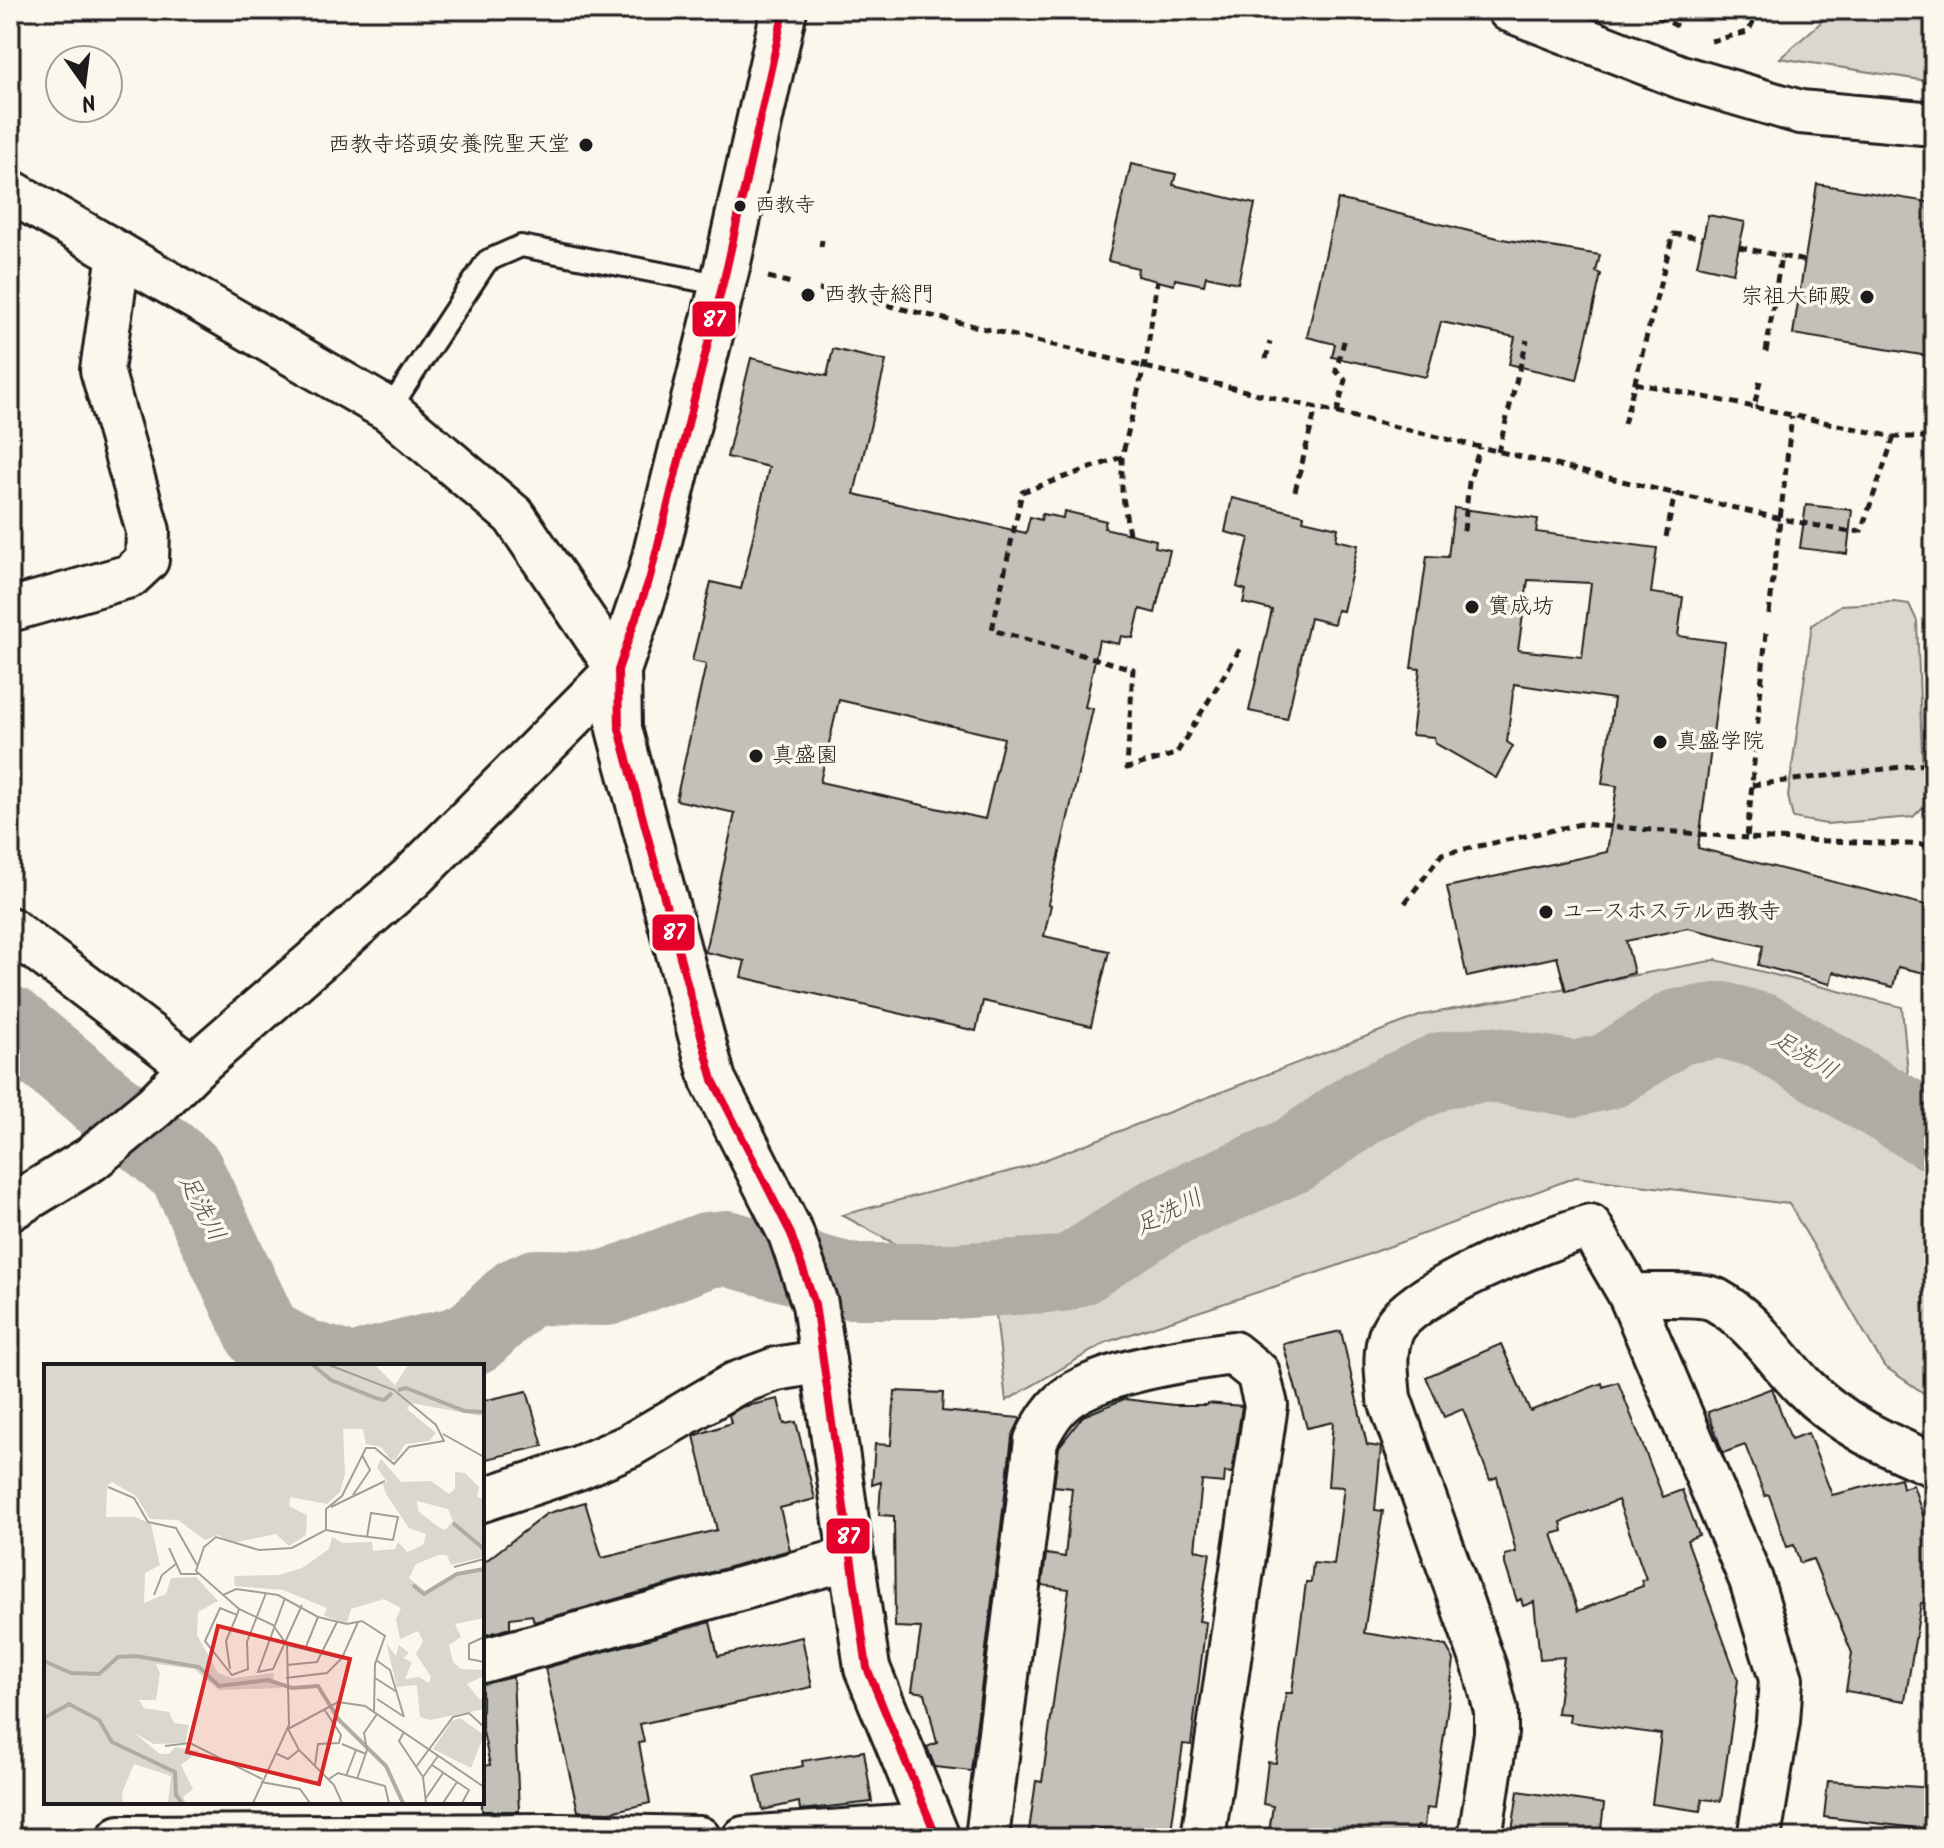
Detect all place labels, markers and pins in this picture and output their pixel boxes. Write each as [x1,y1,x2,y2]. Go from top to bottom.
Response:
place label: 西教寺塔頭安養院聖天堂 [328,128,570,163]
marker: 西教寺塔頭安養院聖天堂 [577,136,595,154]
place label: 西教寺 [755,190,815,222]
marker: 西教寺 [732,198,748,214]
place label: 西教寺総門 [824,278,934,313]
place label: 宗祖大師殿 [1741,280,1851,315]
marker: 西教寺総門 [799,286,817,304]
marker: 宗祖大師殿 [1858,288,1876,306]
place label: 實成坊 [1488,590,1554,625]
marker: 實成坊 [1463,598,1481,616]
place label: 真盛学院 [1676,725,1764,760]
marker: 真盛学院 [1651,733,1669,751]
place label: 真盛園 [772,739,838,774]
marker: 真盛園 [747,747,765,765]
place label: ユースホステル西教寺 [1562,895,1780,930]
marker: ユースホステル西教寺 [1537,903,1555,921]

